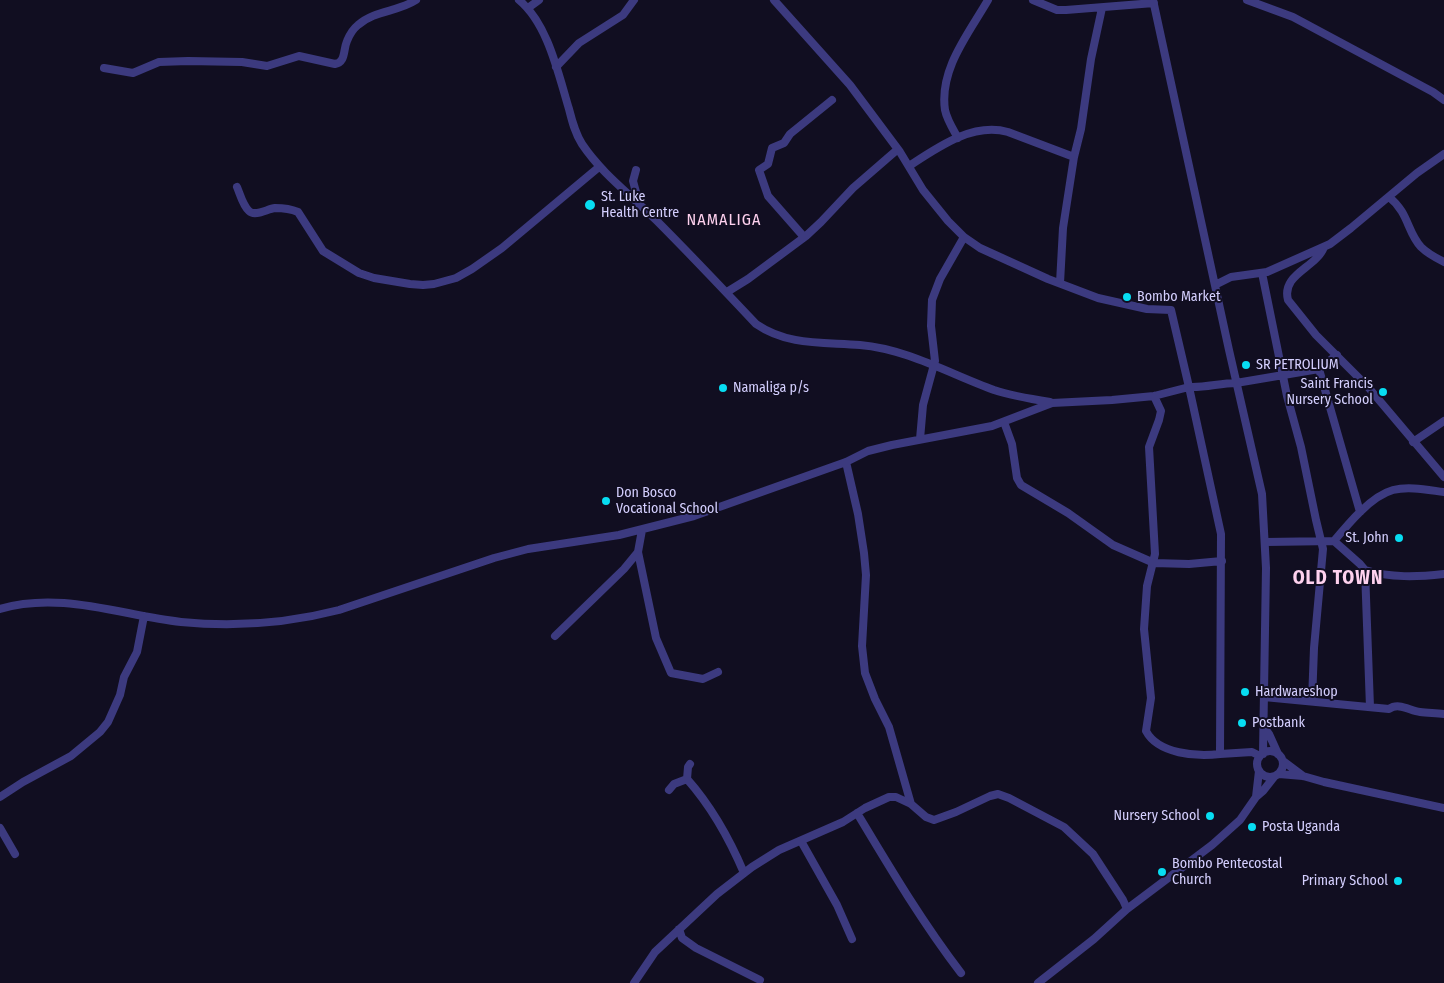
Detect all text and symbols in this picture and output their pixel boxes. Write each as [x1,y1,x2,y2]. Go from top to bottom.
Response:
place label: St. Luke Health Centre [601,189,679,222]
marker: St. Luke Health Centre [583,198,597,212]
district label: NAMALIGA [686,211,762,231]
place label: Bombo Market [1137,289,1220,305]
marker: Bombo Market [1121,291,1133,303]
place label: SR PETROLIUM [1256,357,1339,373]
marker: SR PETROLIUM [1240,359,1252,371]
place label: Saint Francis Nursery School [1286,376,1373,408]
place label: Namaliga p/s [733,380,809,396]
marker: Namaliga p/s [717,382,729,394]
marker: Saint Francis Nursery School [1377,386,1389,398]
place label: Don Bosco Vocational School [616,485,718,518]
marker: Don Bosco Vocational School [600,495,612,507]
place label: St. John [1345,530,1389,546]
marker: St. John [1393,532,1405,544]
district label: OLD TOWN [1292,568,1384,590]
place label: Hardwareshop [1255,684,1338,700]
marker: Hardwareshop [1239,686,1251,698]
place label: Postbank [1252,715,1305,731]
marker: Postbank [1236,717,1248,729]
place label: Nursery School [1113,808,1200,824]
marker: Nursery School [1204,810,1216,822]
place label: Posta Uganda [1262,819,1340,835]
marker: Posta Uganda [1246,821,1258,833]
place label: Bombo Pentecostal Church [1172,856,1282,889]
marker: Bombo Pentecostal Church [1156,866,1168,878]
place label: Primary School [1302,873,1388,889]
marker: Primary School [1392,875,1404,887]

